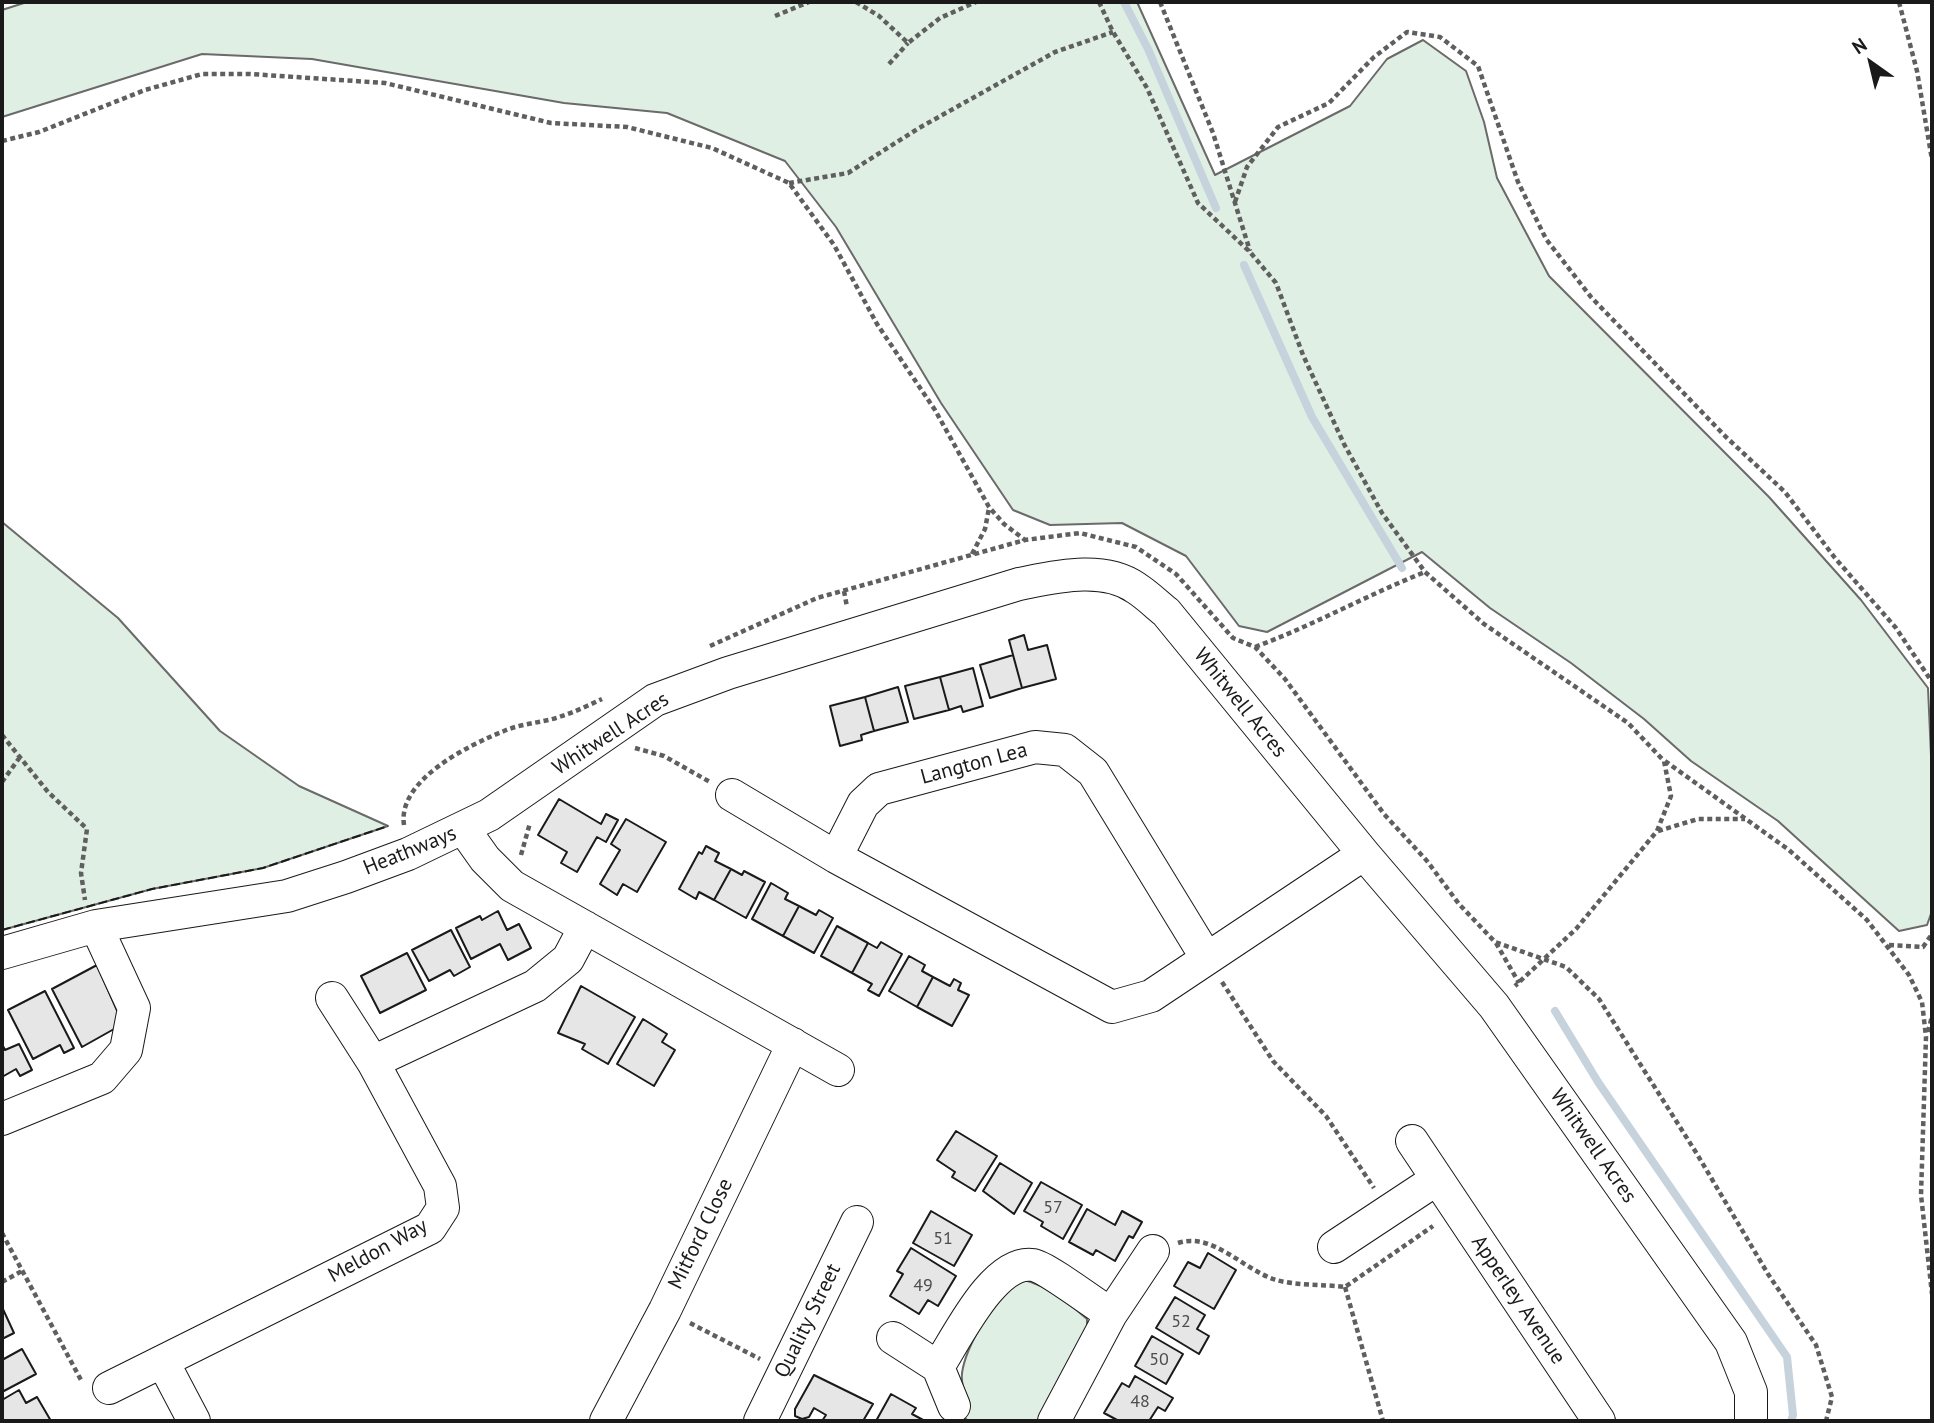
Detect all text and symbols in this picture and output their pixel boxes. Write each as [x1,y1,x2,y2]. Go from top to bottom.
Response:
north arrow [1836,28,1906,98]
text: N [1847,32,1871,59]
street label: Whitwell Acres [1188,643,1292,763]
street label: Whitwell Acres [548,687,674,781]
street label: Langton Lea [918,738,1030,790]
street label: Heathways [360,821,460,881]
street label: Whitwell Acres [1544,1084,1642,1208]
street label: Mitford Close [663,1175,739,1293]
house number: 57 [1043,1197,1063,1219]
street label: Meldon Way [324,1213,432,1289]
house number: 51 [933,1228,953,1250]
street label: Apperley Avenue [1466,1231,1570,1369]
street label: Quality Street [769,1260,847,1382]
house number: 49 [913,1275,933,1297]
house number: 52 [1171,1311,1191,1333]
house number: 50 [1149,1349,1169,1371]
house number: 48 [1130,1391,1150,1413]

